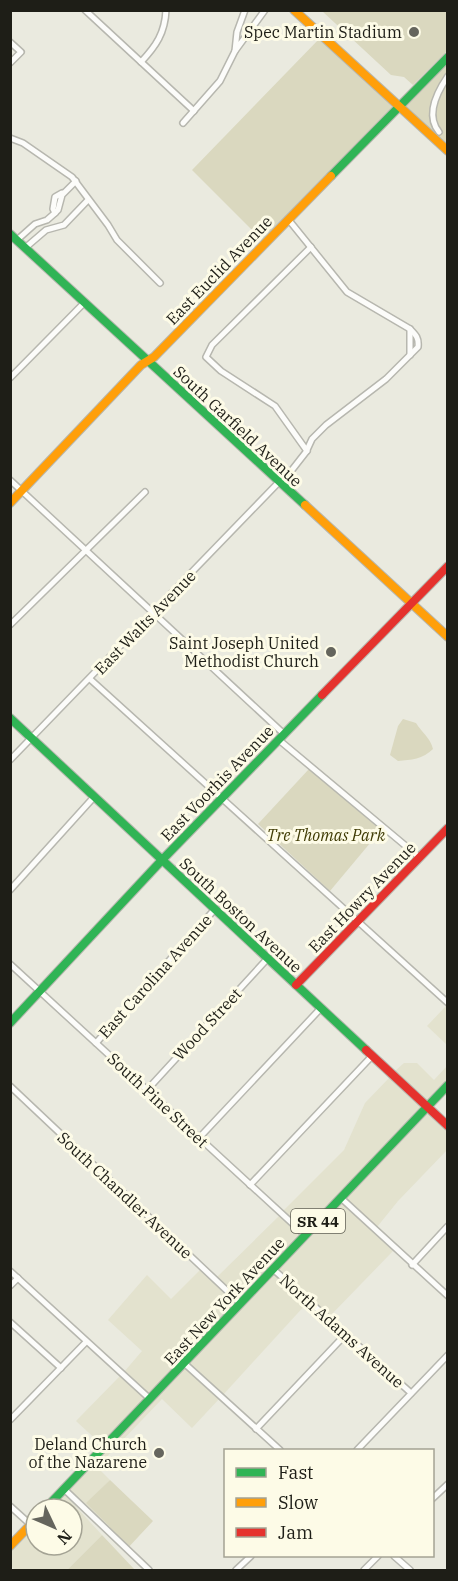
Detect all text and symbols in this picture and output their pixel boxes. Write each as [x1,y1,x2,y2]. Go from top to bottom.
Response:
place label: Spec Martin Stadium [244,22,402,42]
marker: Spec Martin Stadium [407,25,421,39]
street label: East Euclid Avenue [162,211,276,329]
street label: South Garfield Avenue [170,361,306,491]
street label: East Walts Avenue [90,566,200,678]
place label: Saint Joseph United Methodist Church [169,633,319,671]
marker: Saint Joseph United Methodist Church [324,645,338,659]
street label: East Voorhis Avenue [156,721,278,845]
park label: Tre Thomas Park [267,825,386,845]
street label: East Howry Avenue [304,838,420,956]
street label: South Boston Avenue [176,853,306,977]
street label: East Carolina Avenue [94,910,216,1042]
street label: Wood Street [168,983,246,1064]
street label: South Pine Street [104,1048,213,1152]
street label: South Chandler Avenue [53,1127,197,1263]
road number: SR 44 [291,1209,345,1233]
street label: East New York Avenue [160,1233,288,1369]
street label: North Adams Avenue [276,1270,408,1392]
place label: Deland Church of the Nazarene [29,1434,147,1472]
marker: Deland Church of the Nazarene [152,1446,166,1460]
legend [224,1449,434,1557]
text: Fast [278,1461,313,1484]
text: Slow [278,1491,318,1514]
north arrow [24,1497,84,1557]
text: Jam [278,1521,313,1544]
text: N [53,1526,76,1549]

